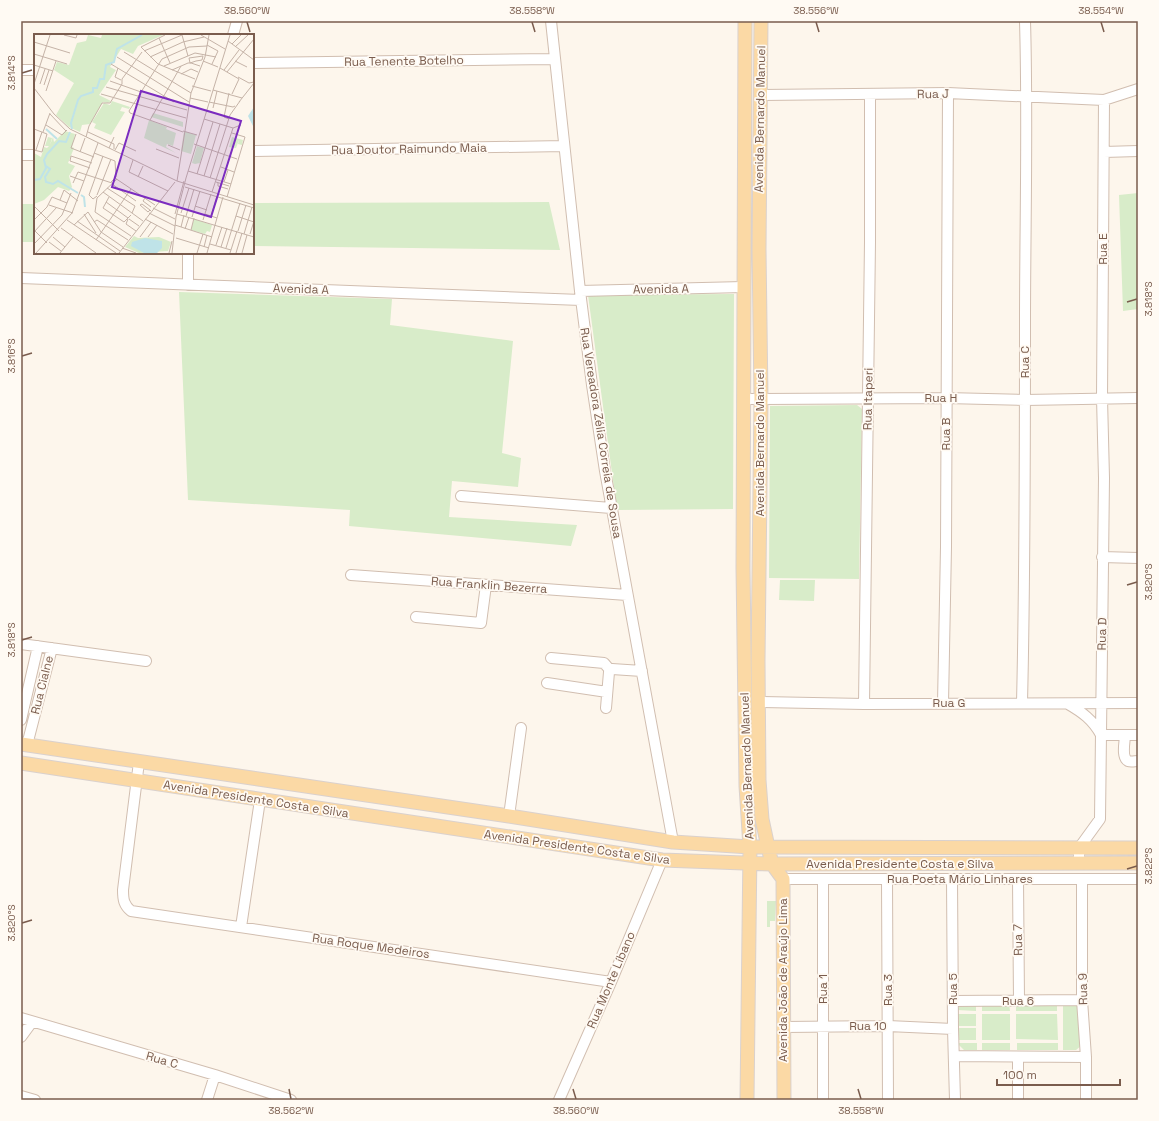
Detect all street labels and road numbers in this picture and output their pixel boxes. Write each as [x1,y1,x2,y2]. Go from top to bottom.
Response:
street label: Avenida Bernardo Manuel [751,45,769,193]
street label: Rua Tenente Botelho [344,52,464,70]
street label: Rua J [917,86,949,102]
street label: Rua Doutor Raimundo Maia [331,140,487,158]
street label: Rua E [1095,233,1111,265]
street label: Avenida A [273,280,330,298]
street label: Avenida A [633,281,690,297]
street label: Rua Vereadora Zélia Correia de Sousa [576,326,626,540]
street label: Rua C [1017,345,1033,378]
street label: Rua Itaperi [859,368,877,430]
street label: Avenida Bernardo Manuel [752,370,768,516]
street label: Rua H [925,390,957,406]
street label: Rua B [938,418,954,450]
street label: Rua Franklin Bezerra [430,573,548,597]
street label: Rua D [1094,617,1110,651]
street label: Rua Cialne [27,654,57,716]
street label: Avenida Bernardo Manuel [736,692,758,840]
street label: Rua G [933,695,965,711]
street label: Avenida Presidente Costa e Silva [162,776,350,822]
street label: Avenida Presidente Costa e Silva [483,826,671,868]
street label: Avenida Presidente Costa e Silva [806,856,994,872]
street label: Rua Poeta Mário Linhares [887,871,1033,887]
street label: Avenida João de Araújo Lima [775,898,791,1062]
street label: Rua 7 [1010,924,1026,956]
street label: Rua Monte Líbano [583,929,639,1031]
street label: Rua Roque Medeiros [311,930,431,962]
street label: Rua 5 [945,973,961,1005]
street label: Rua 9 [1075,973,1091,1005]
street label: Rua 1 [815,974,831,1004]
street label: Rua 3 [880,974,896,1006]
street label: Rua 6 [1002,993,1034,1009]
street label: Rua 10 [849,1018,887,1034]
street label: Rua C [144,1048,180,1072]

